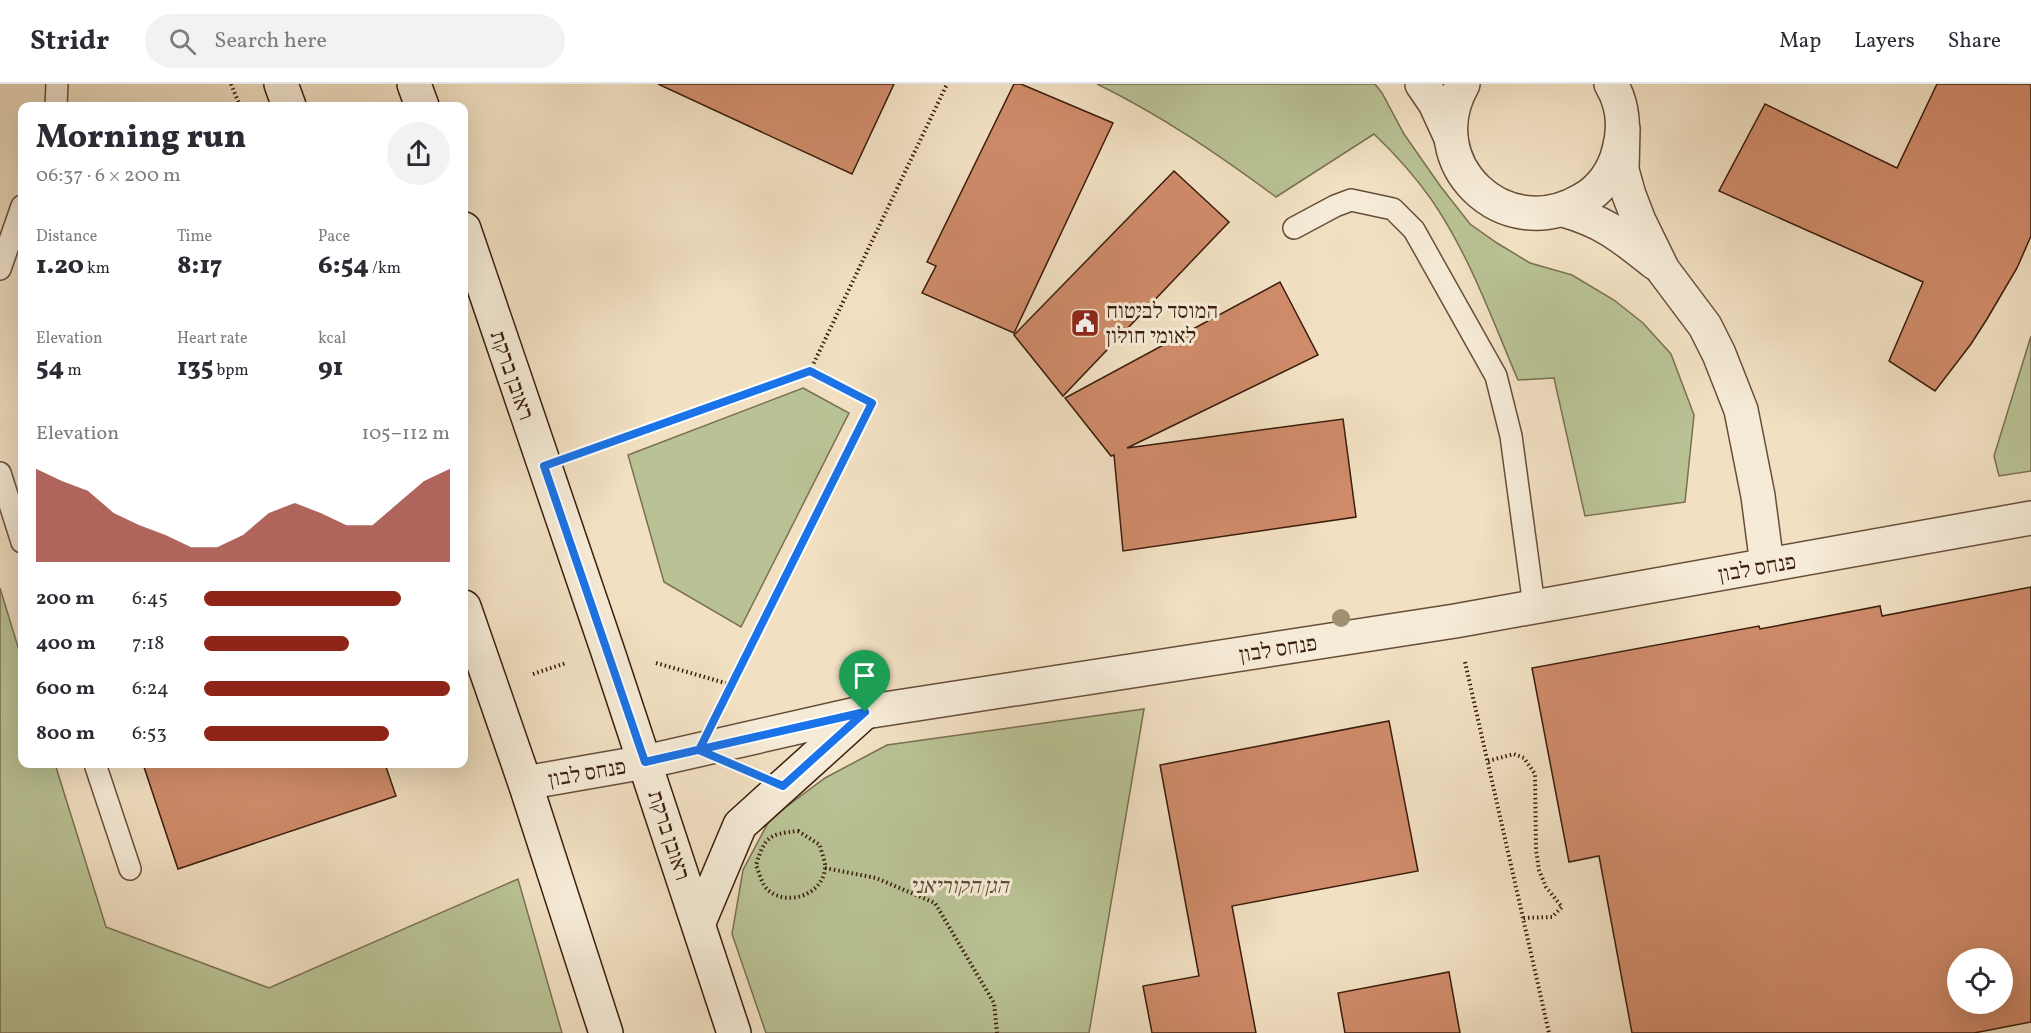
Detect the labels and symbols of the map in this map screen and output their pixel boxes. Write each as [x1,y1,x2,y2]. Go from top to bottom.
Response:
place label: המוסד לביטוח לאומי חולון [1106,297,1218,353]
public building icon: המוסד לביטוח לאומי חולון [1069,307,1101,339]
street label: ראובן ברקת [481,327,540,425]
street label: פנחס לבון [1716,547,1799,592]
street label: פנחס לבון [1237,629,1320,672]
pin [839,650,890,712]
street label: פנחס לבון [546,752,629,797]
street label: ראובן ברקת [639,787,697,885]
park label: הגן הקוריאני [910,872,1011,903]

